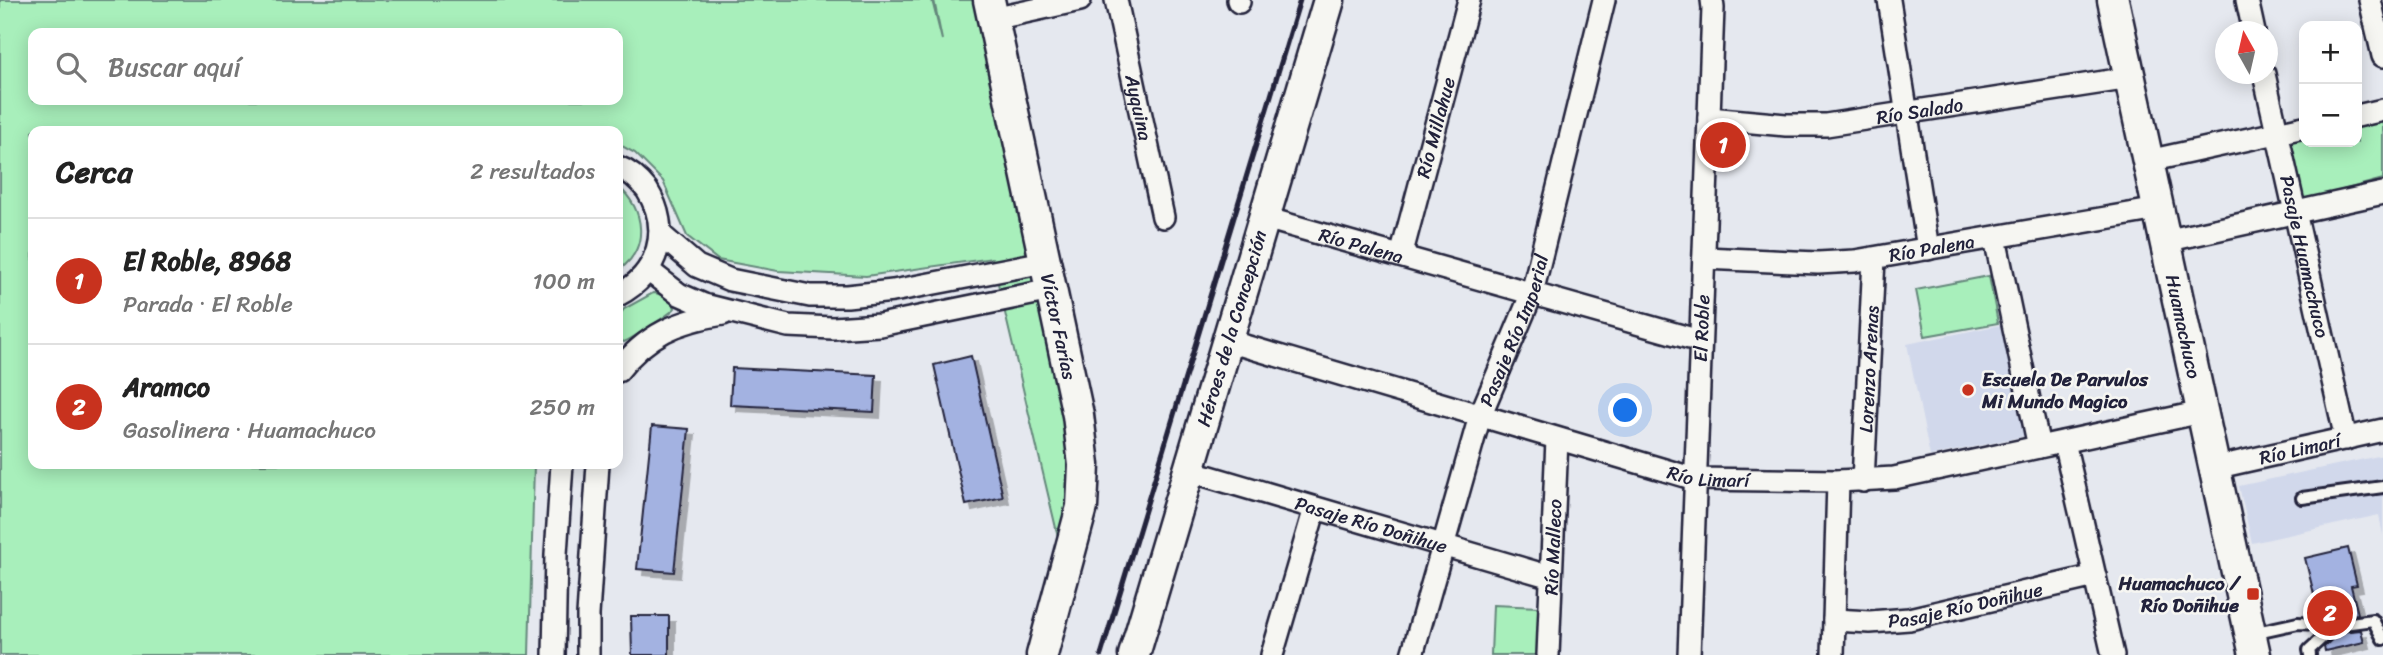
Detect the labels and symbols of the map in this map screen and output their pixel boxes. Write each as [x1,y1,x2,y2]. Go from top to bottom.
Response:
north arrow [2215,21,2278,84]
street label: Ayquina [1115,70,1162,144]
street label: Río Millahue [1406,73,1465,182]
street label: Río Salado [1874,88,1966,134]
pin: 1 [1700,119,1746,171]
street label: Pasaje Huamachuco [2270,172,2339,341]
street label: Río Palena [1315,218,1408,273]
street label: Río Palena [1886,225,1978,272]
street label: Héroes de la Concepción [1187,226,1277,431]
street label: Pasaje Río Imperial [1470,250,1558,412]
street label: Víctor Farías [1031,270,1086,383]
street label: Huamachuco [2156,271,2211,382]
street label: El Roble [1684,294,1719,363]
street label: Lorenzo Arenas [1849,305,1889,434]
place label: Escuela De Parvulos Mi Mundo Magico [1981,363,2149,418]
marker: Escuela De Parvulos Mi Mundo Magico [1960,382,1976,398]
your location [1608,393,1642,427]
street label: Río Limarí [2256,423,2347,474]
street label: Río Limarí [1663,456,1752,497]
street label: Pasaje Río Doñihue [1291,487,1452,563]
street label: Río Malleco [1535,498,1572,596]
place label: Huamachuco / Río Doñihue [2118,567,2242,622]
street label: Pasaje Río Doñihue [1887,573,2046,638]
marker: Huamachuco / Río Doñihue [2245,586,2261,602]
pin: 2 [2307,587,2353,639]

